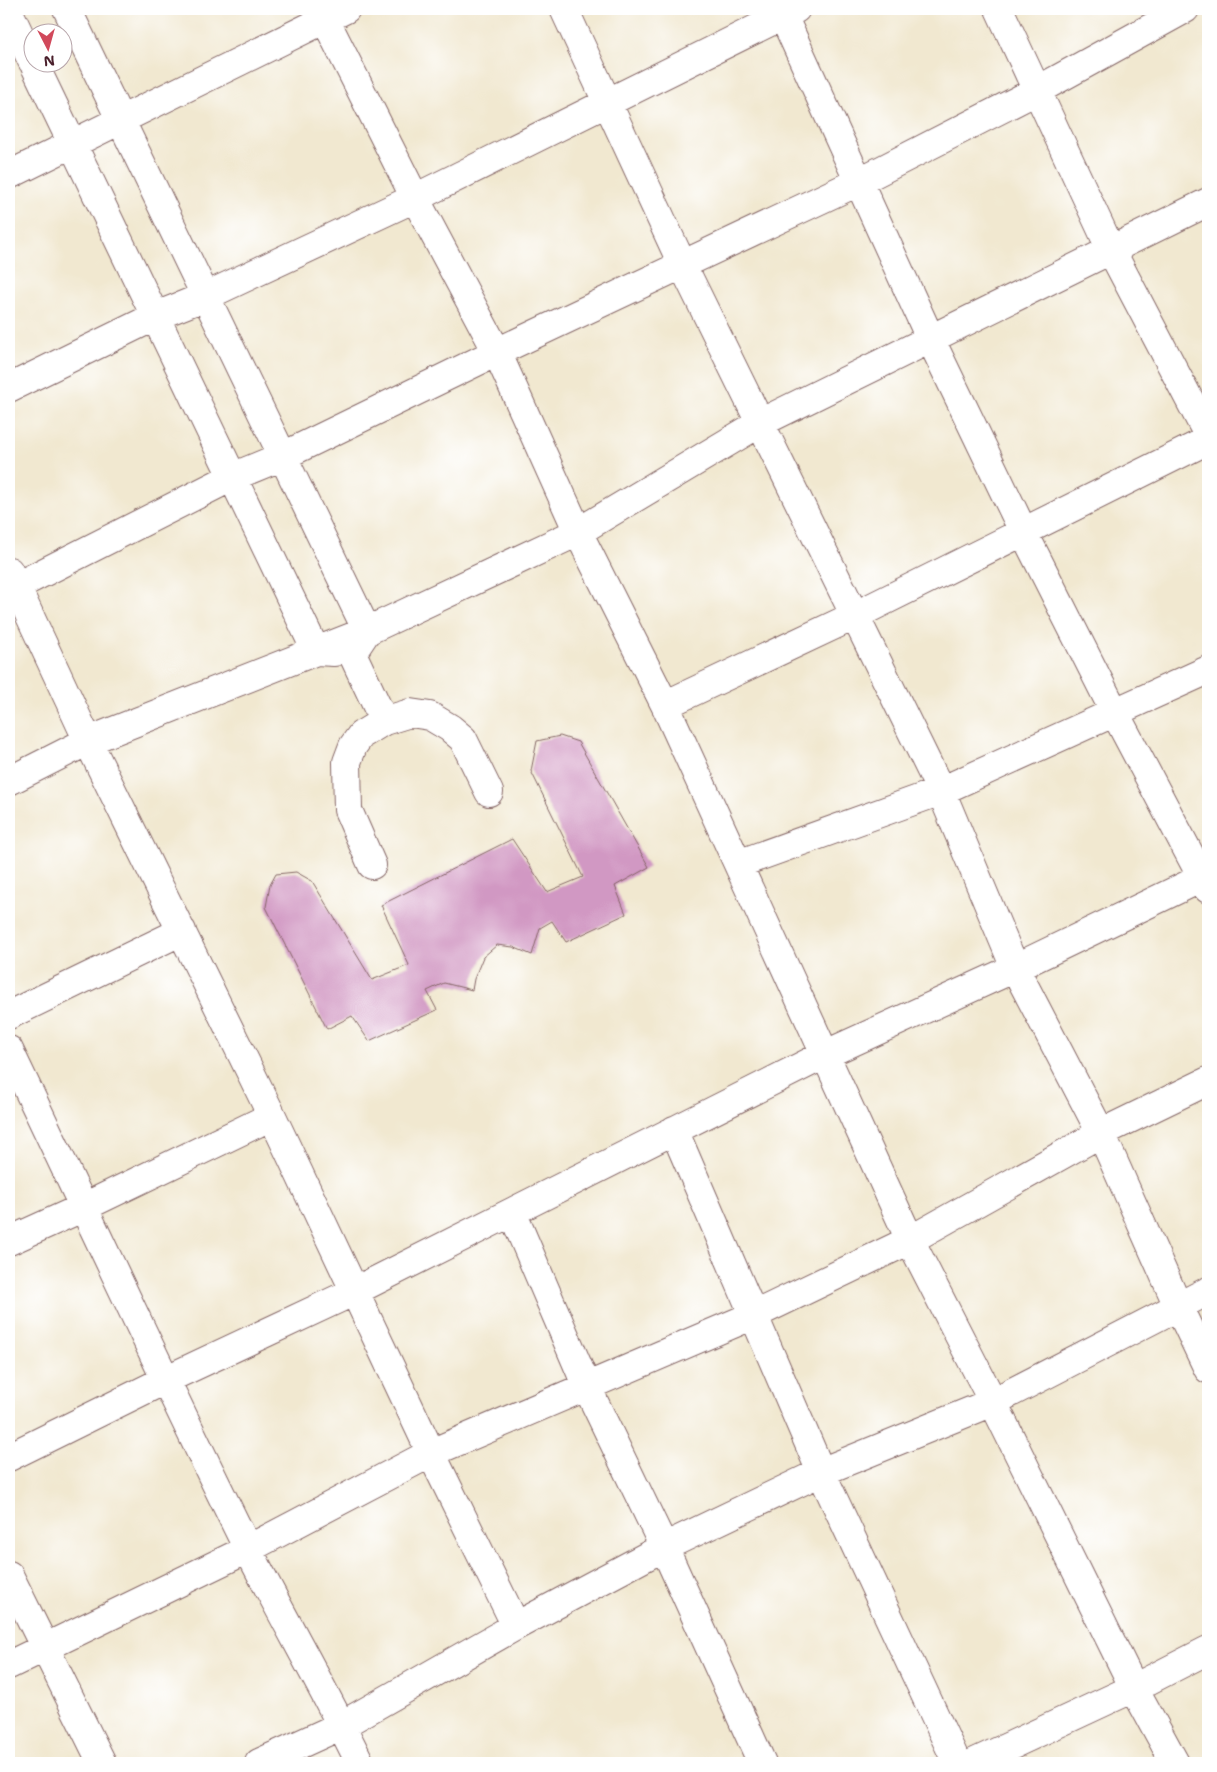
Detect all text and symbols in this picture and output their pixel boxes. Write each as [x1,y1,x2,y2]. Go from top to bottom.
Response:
north arrow [22,22,72,72]
text: N [43,51,56,70]

